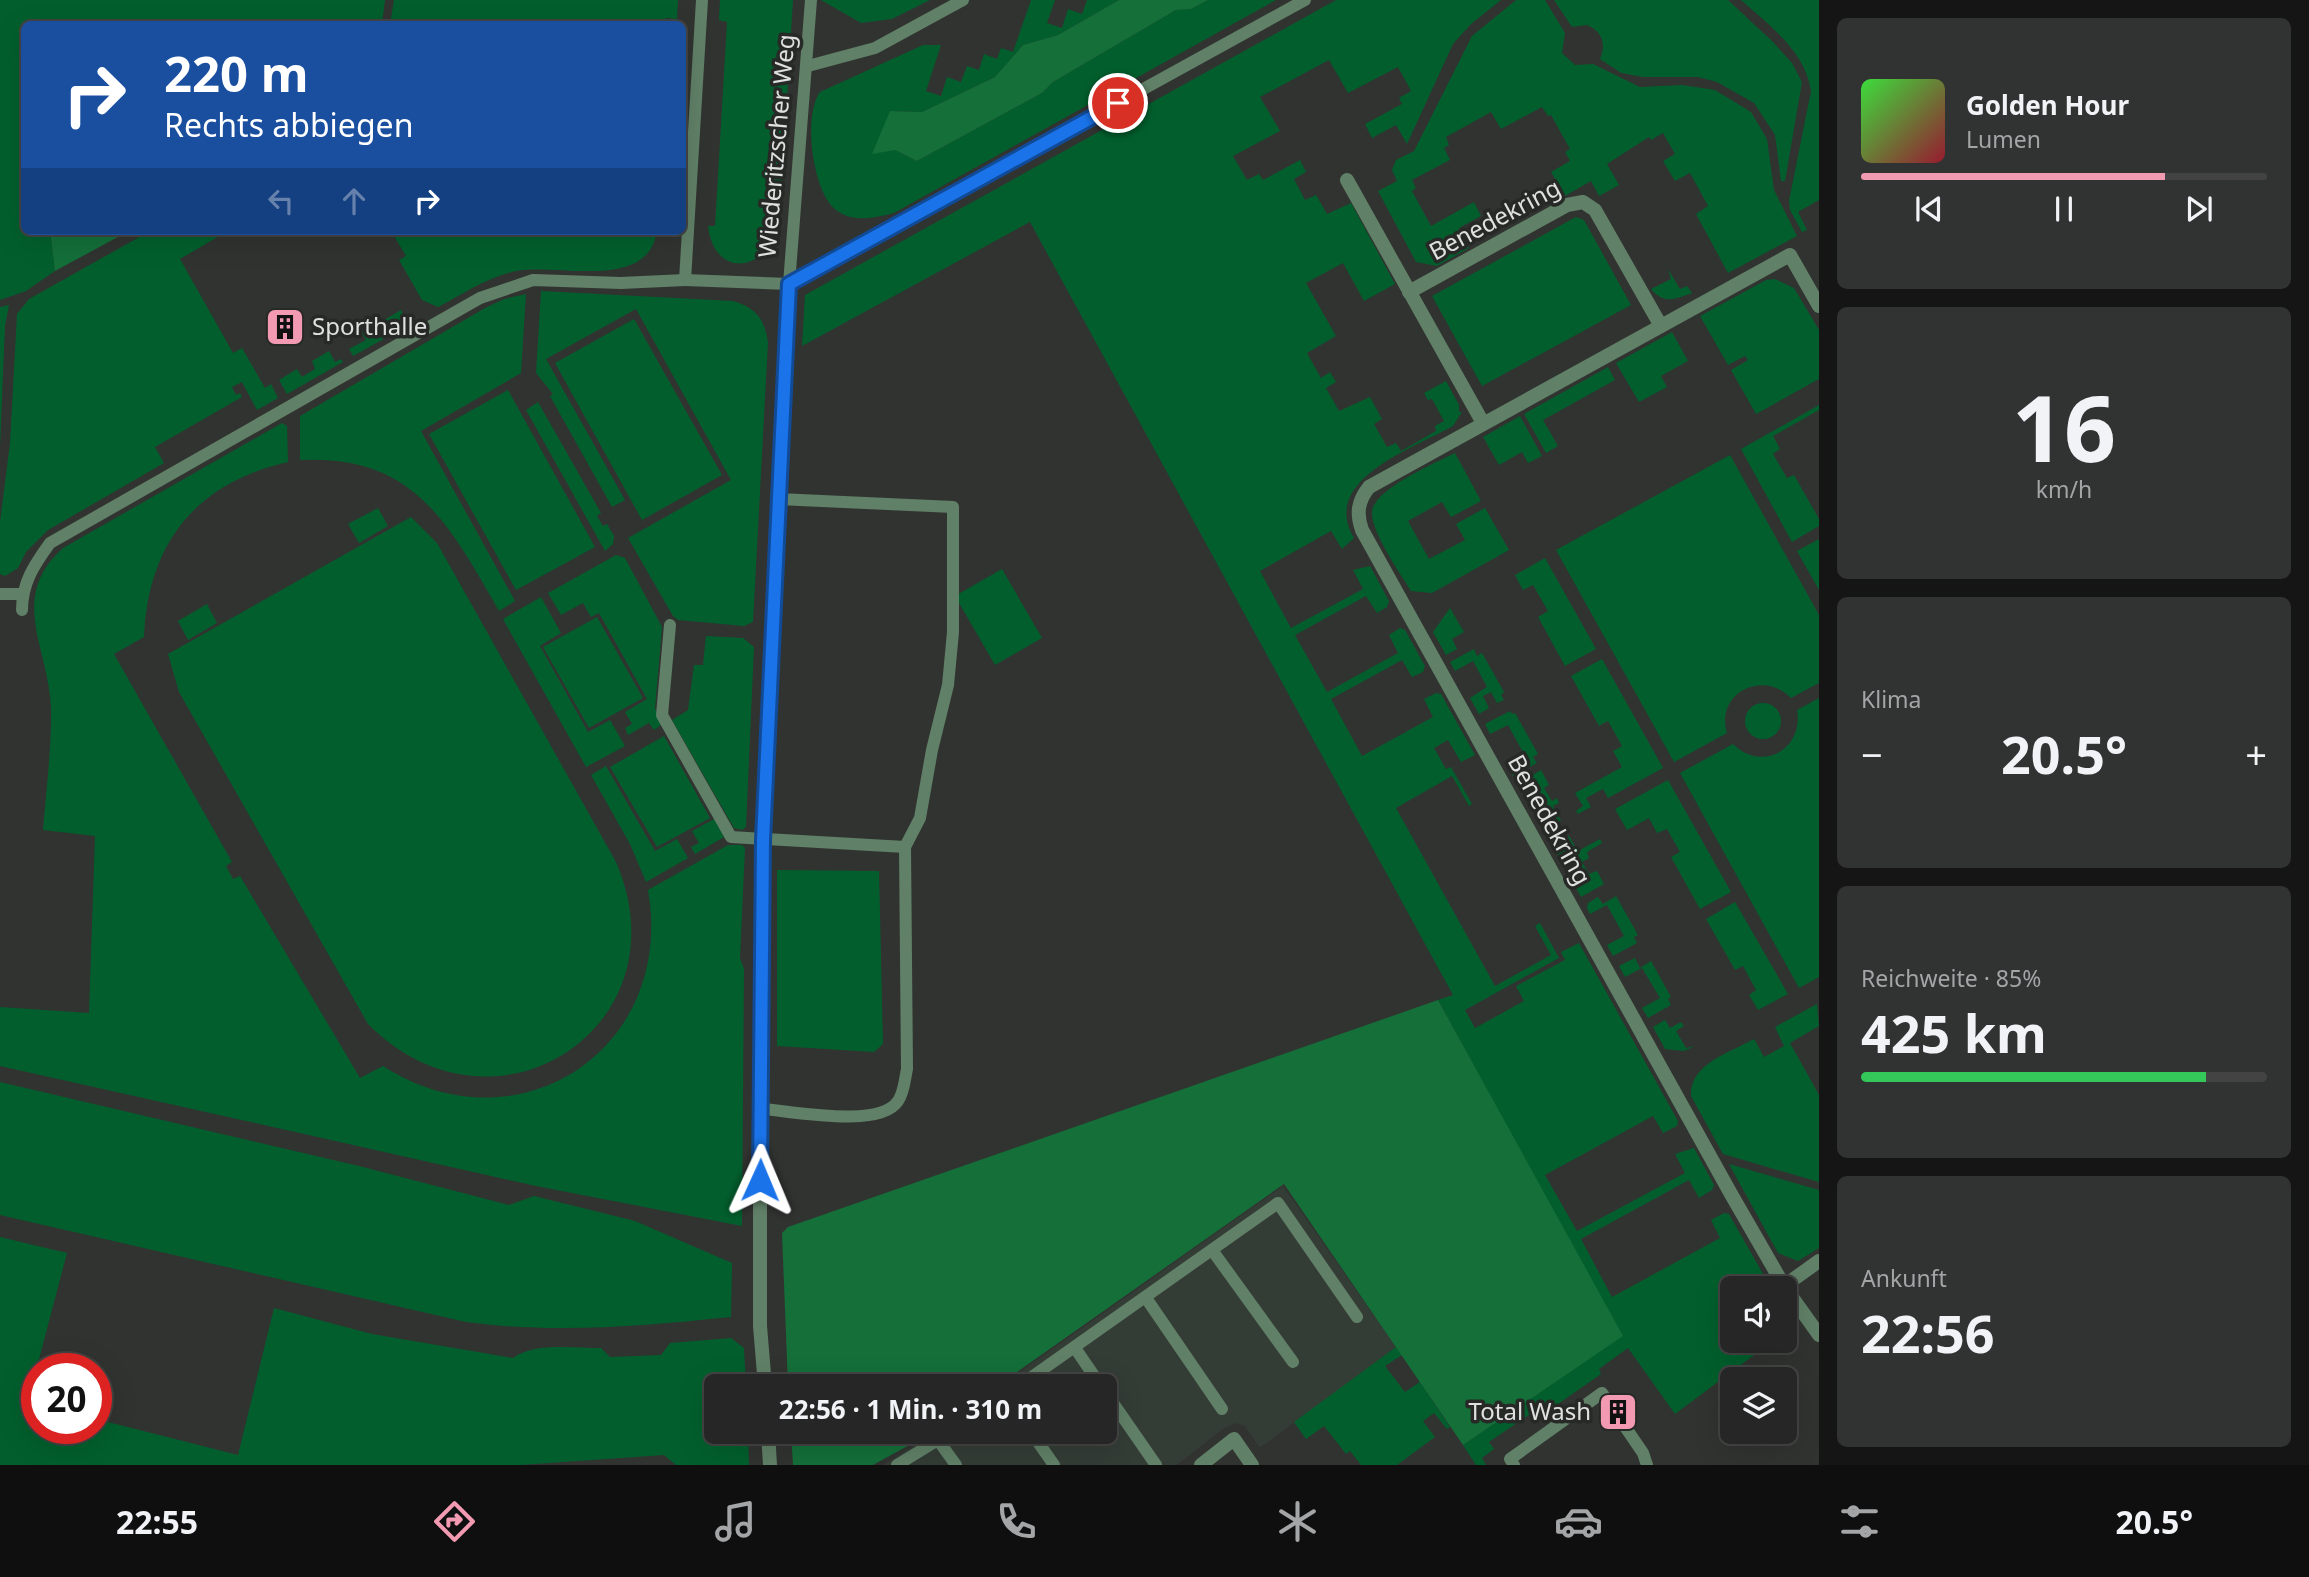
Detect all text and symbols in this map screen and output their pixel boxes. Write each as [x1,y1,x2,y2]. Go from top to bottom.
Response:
street label: Wiederitzscher Weg [749,33,802,259]
text: 220 m [164,40,309,106]
icon: right [49,49,140,140]
pin [1088,73,1148,133]
icon: arrive [1099,84,1137,122]
text: Golden Hour [1966,87,2129,123]
text: Rechts abbiegen [164,103,413,146]
text: Lumen [1966,123,2041,155]
street label: Benedekring [1423,170,1566,267]
icon: left [262,182,300,220]
icon: ahead [335,182,373,220]
icon: right [408,182,446,220]
icon: previous [1910,190,1948,228]
icon: pause [2045,190,2083,228]
icon: next [2180,190,2218,228]
building icon: Sporthalle [264,306,306,348]
place label: Sporthalle [312,309,427,342]
text: 16 [2012,365,2116,489]
text: km/h [2036,473,2092,505]
text: Klima [1861,683,1922,715]
text: 20.5° [2001,718,2127,789]
text: − [1861,728,1883,780]
text: + [2245,728,2267,780]
street label: Benedekring [1501,748,1600,890]
text: Reichweite · 85% [1861,962,2041,994]
text: 425 km [1861,997,2047,1068]
position arrow [723,1143,797,1217]
text: Ankunft [1861,1262,1947,1294]
map controls [1720,1276,1797,1444]
button: sound [1720,1276,1797,1353]
text: 22:56 [1861,1297,1995,1368]
speed limit sign: 20 [21,1353,112,1444]
button: layers [1720,1367,1797,1444]
text: 22:56 · 1 Min. · 310 m [779,1391,1042,1427]
building icon: Total Wash [1597,1391,1639,1433]
place label: Total Wash [1469,1394,1591,1427]
icon: directions [430,1497,479,1546]
icon: music [711,1497,760,1546]
icon: phone [992,1497,1041,1546]
icon: climate [1273,1497,1322,1546]
icon: car [1554,1497,1603,1546]
icon: filters [1835,1497,1884,1546]
text: 22:55 [116,1500,198,1543]
text: 20.5° [2116,1500,2193,1543]

